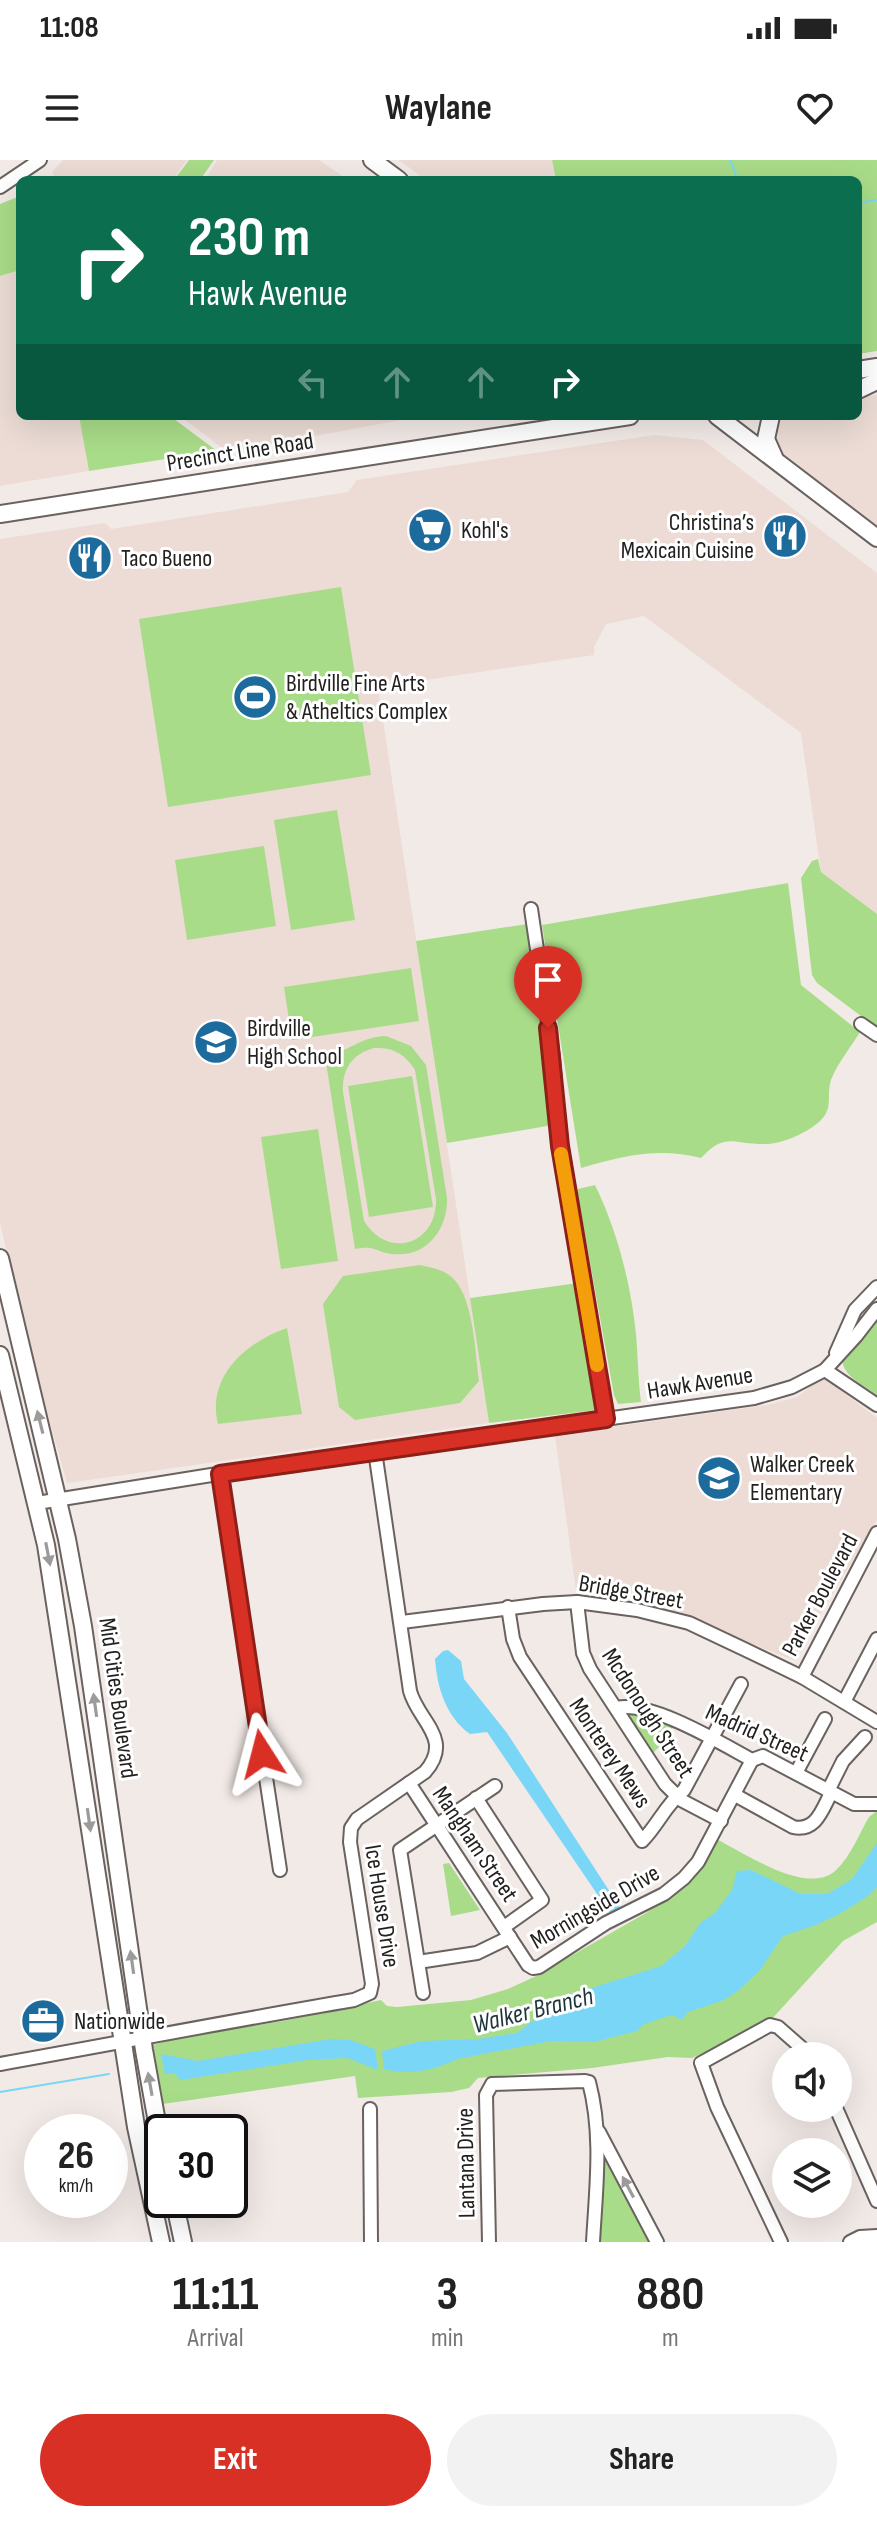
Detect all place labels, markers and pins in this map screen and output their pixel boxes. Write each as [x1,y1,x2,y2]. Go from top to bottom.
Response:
supermarket icon: Kohl's [406,506,454,554]
place label: Christina’s Mexicain Cuisine [621,508,754,565]
restaurant icon: Christina’s Mexicain Cuisine [761,512,809,560]
place label: Kohl's [461,516,509,545]
restaurant icon: Taco Bueno [66,534,114,582]
place label: Taco Bueno [121,544,212,573]
place label: Birdville Fine Arts & Atheltics Complex [286,669,447,726]
sports icon: Birdville Fine Arts & Atheltics Complex [231,673,279,721]
pin [514,946,582,1028]
place label: Birdville High School [247,1014,342,1071]
school or university icon: Birdville High School [192,1018,240,1066]
place label: Walker Creek Elementary [750,1450,854,1507]
school or university icon: Walker Creek Elementary [695,1454,743,1502]
office icon: Nationwide [19,1997,67,2045]
place label: Nationwide [74,2007,165,2036]

